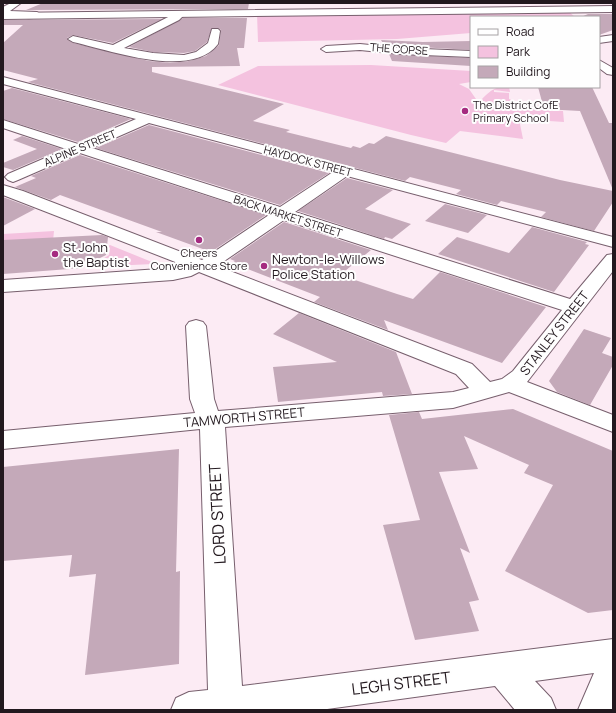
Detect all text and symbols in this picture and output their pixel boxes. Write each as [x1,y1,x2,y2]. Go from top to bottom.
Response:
legend [470,16,600,88]
text: Road [506,23,534,40]
street label: THE COPSE [370,39,429,58]
text: Park [506,43,531,60]
text: Building [506,63,550,80]
place label: The District CofE Primary School [473,97,559,125]
marker: The District CofE Primary School [460,106,470,116]
street label: ALPINE STREET [41,125,119,170]
street label: HAYDOCK STREET [262,141,354,180]
street label: BACK MARKET STREET [232,191,345,240]
marker: Cheers Convenience Store [194,235,204,245]
place label: St John the Baptist [63,238,129,271]
place label: Cheers Convenience Store [151,245,248,273]
marker: St John the Baptist [50,249,60,259]
place label: Newton-le-Willows Police Station [272,250,385,283]
marker: Newton-le-Willows Police Station [259,261,269,271]
street label: STANLEY STREET [515,287,593,379]
street label: TAMWORTH STREET [182,403,306,431]
street label: LORD STREET [203,463,231,565]
street label: LEGH STREET [350,666,452,700]

